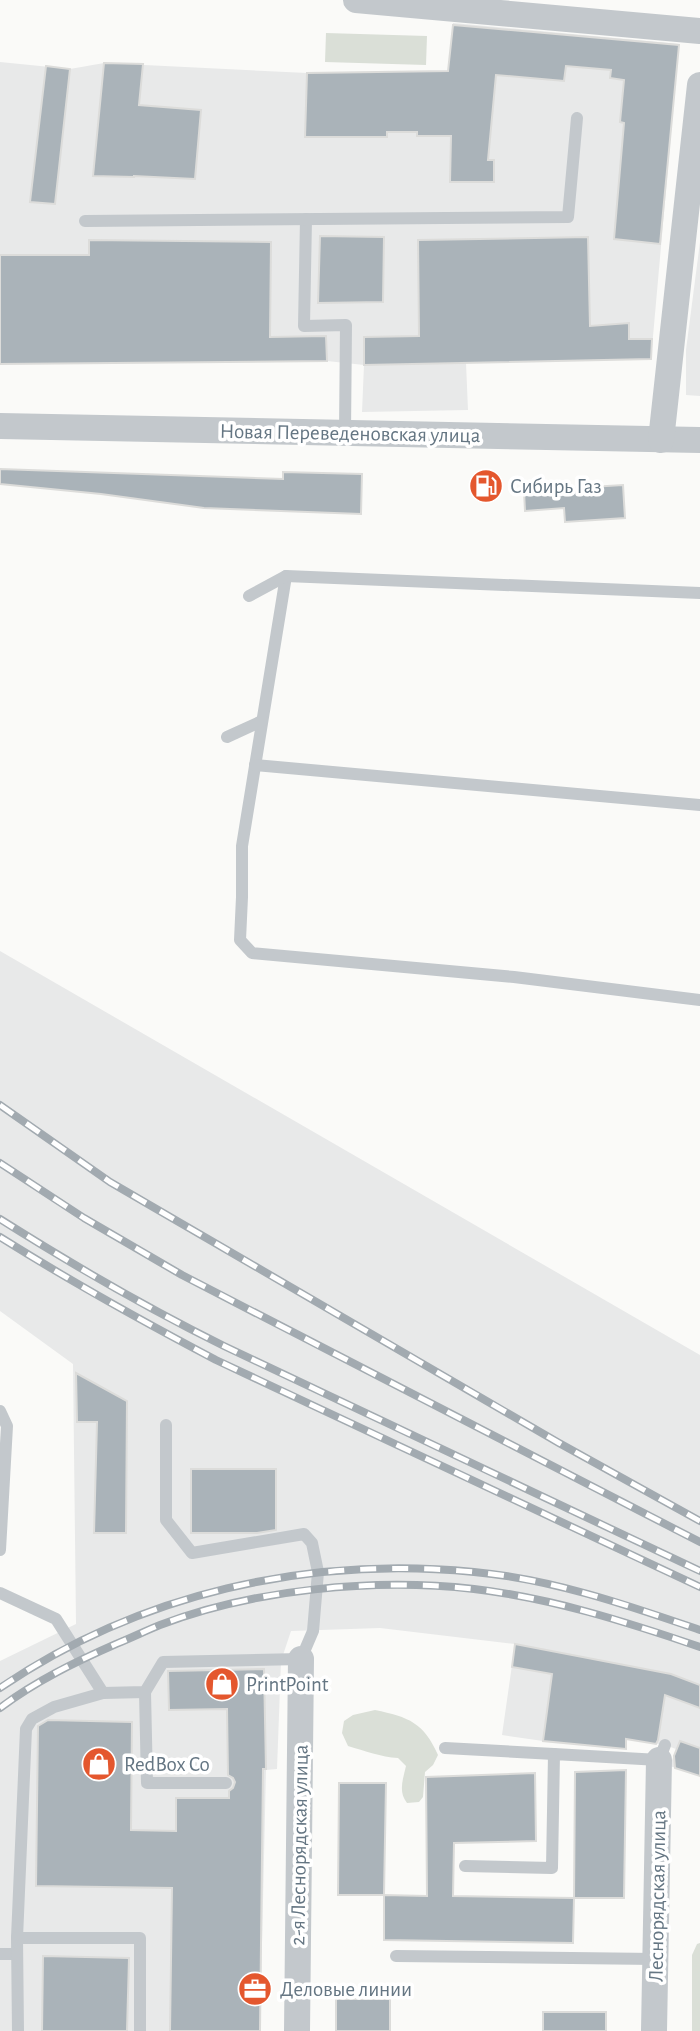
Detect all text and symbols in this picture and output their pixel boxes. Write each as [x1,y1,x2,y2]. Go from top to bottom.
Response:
street label: Новая Переведеновская улица [219,421,481,446]
fuel station icon: Сибирь Газ [467,467,505,505]
place label: Сибирь Газ [510,476,602,497]
shop icon: PrintPoint [203,1665,241,1703]
place label: PrintPoint [246,1674,329,1695]
street label: 2-я Леснорядская улица [287,1744,312,1946]
shop icon: RedBox Co [80,1745,118,1783]
place label: RedBox Co [124,1754,210,1775]
street label: Леснорядская улица [646,1809,670,1982]
office icon: Деловые линии [236,1970,274,2008]
place label: Деловые линии [280,1979,412,2000]

